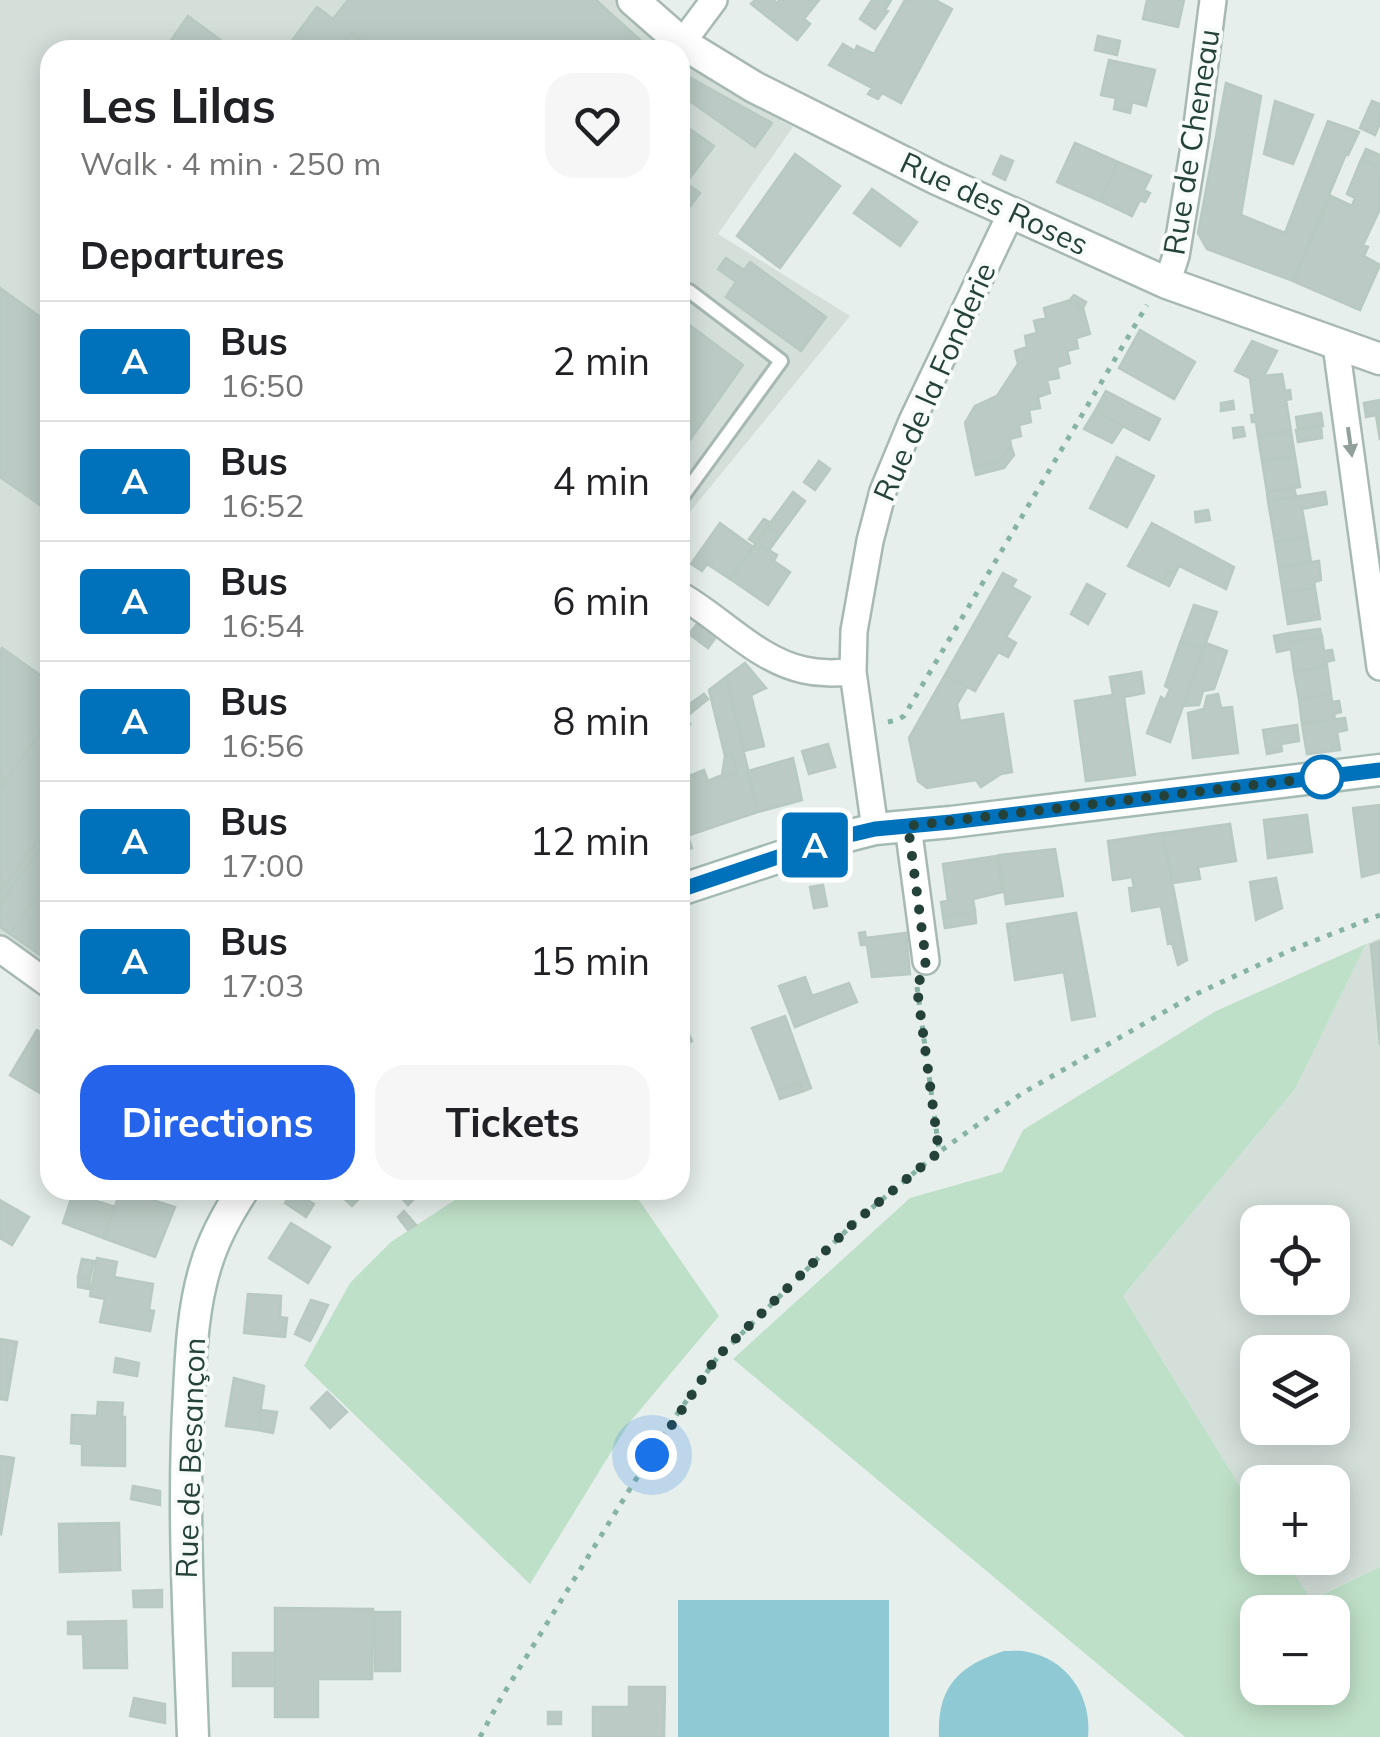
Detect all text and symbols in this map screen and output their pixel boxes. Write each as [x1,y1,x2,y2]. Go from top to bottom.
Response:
street label: Rue de Cheneau [1154,26,1228,257]
button: heart [545,73,650,178]
text: Les Lilas [80,75,276,135]
text: Walk · 4 min · 250 m [80,143,381,183]
street label: Rue des Roses [894,143,1094,263]
text: Departures [80,231,284,279]
street label: Rue de la Fonderie [864,256,1004,507]
text: Bus [220,317,288,365]
text: 2 min [553,337,650,385]
text: A [122,339,148,383]
text: 16:50 [220,365,304,405]
one-way arrow [1342,426,1358,458]
text: Bus [220,437,288,485]
text: 4 min [553,457,650,505]
text: A [122,459,148,503]
text: 16:52 [220,485,304,525]
text: Bus [220,557,288,605]
text: 6 min [553,577,650,625]
text: A [122,579,148,623]
text: 16:54 [220,605,304,645]
text: Bus [220,677,288,725]
text: 8 min [553,697,650,745]
text: A [122,699,148,743]
text: 16:56 [220,725,304,765]
unlabelled marker [1301,756,1343,798]
text: Bus [220,797,288,845]
line badge: A [782,812,848,878]
text: 12 min [530,817,650,865]
text: A [122,819,148,863]
text: A [802,823,828,867]
text: 17:00 [220,845,304,885]
text: Bus [220,917,288,965]
text: 15 min [530,937,650,985]
text: A [122,939,148,983]
text: 17:03 [220,965,304,1005]
button: Directions [80,1065,355,1180]
button: Tickets [375,1065,650,1180]
map controls [1240,1205,1350,1705]
button: locate [1240,1205,1350,1315]
button: layers [1240,1335,1350,1445]
street label: Rue de Besançon [167,1337,213,1579]
your location [627,1430,677,1480]
button: + [1240,1465,1350,1575]
button: − [1240,1595,1350,1705]

